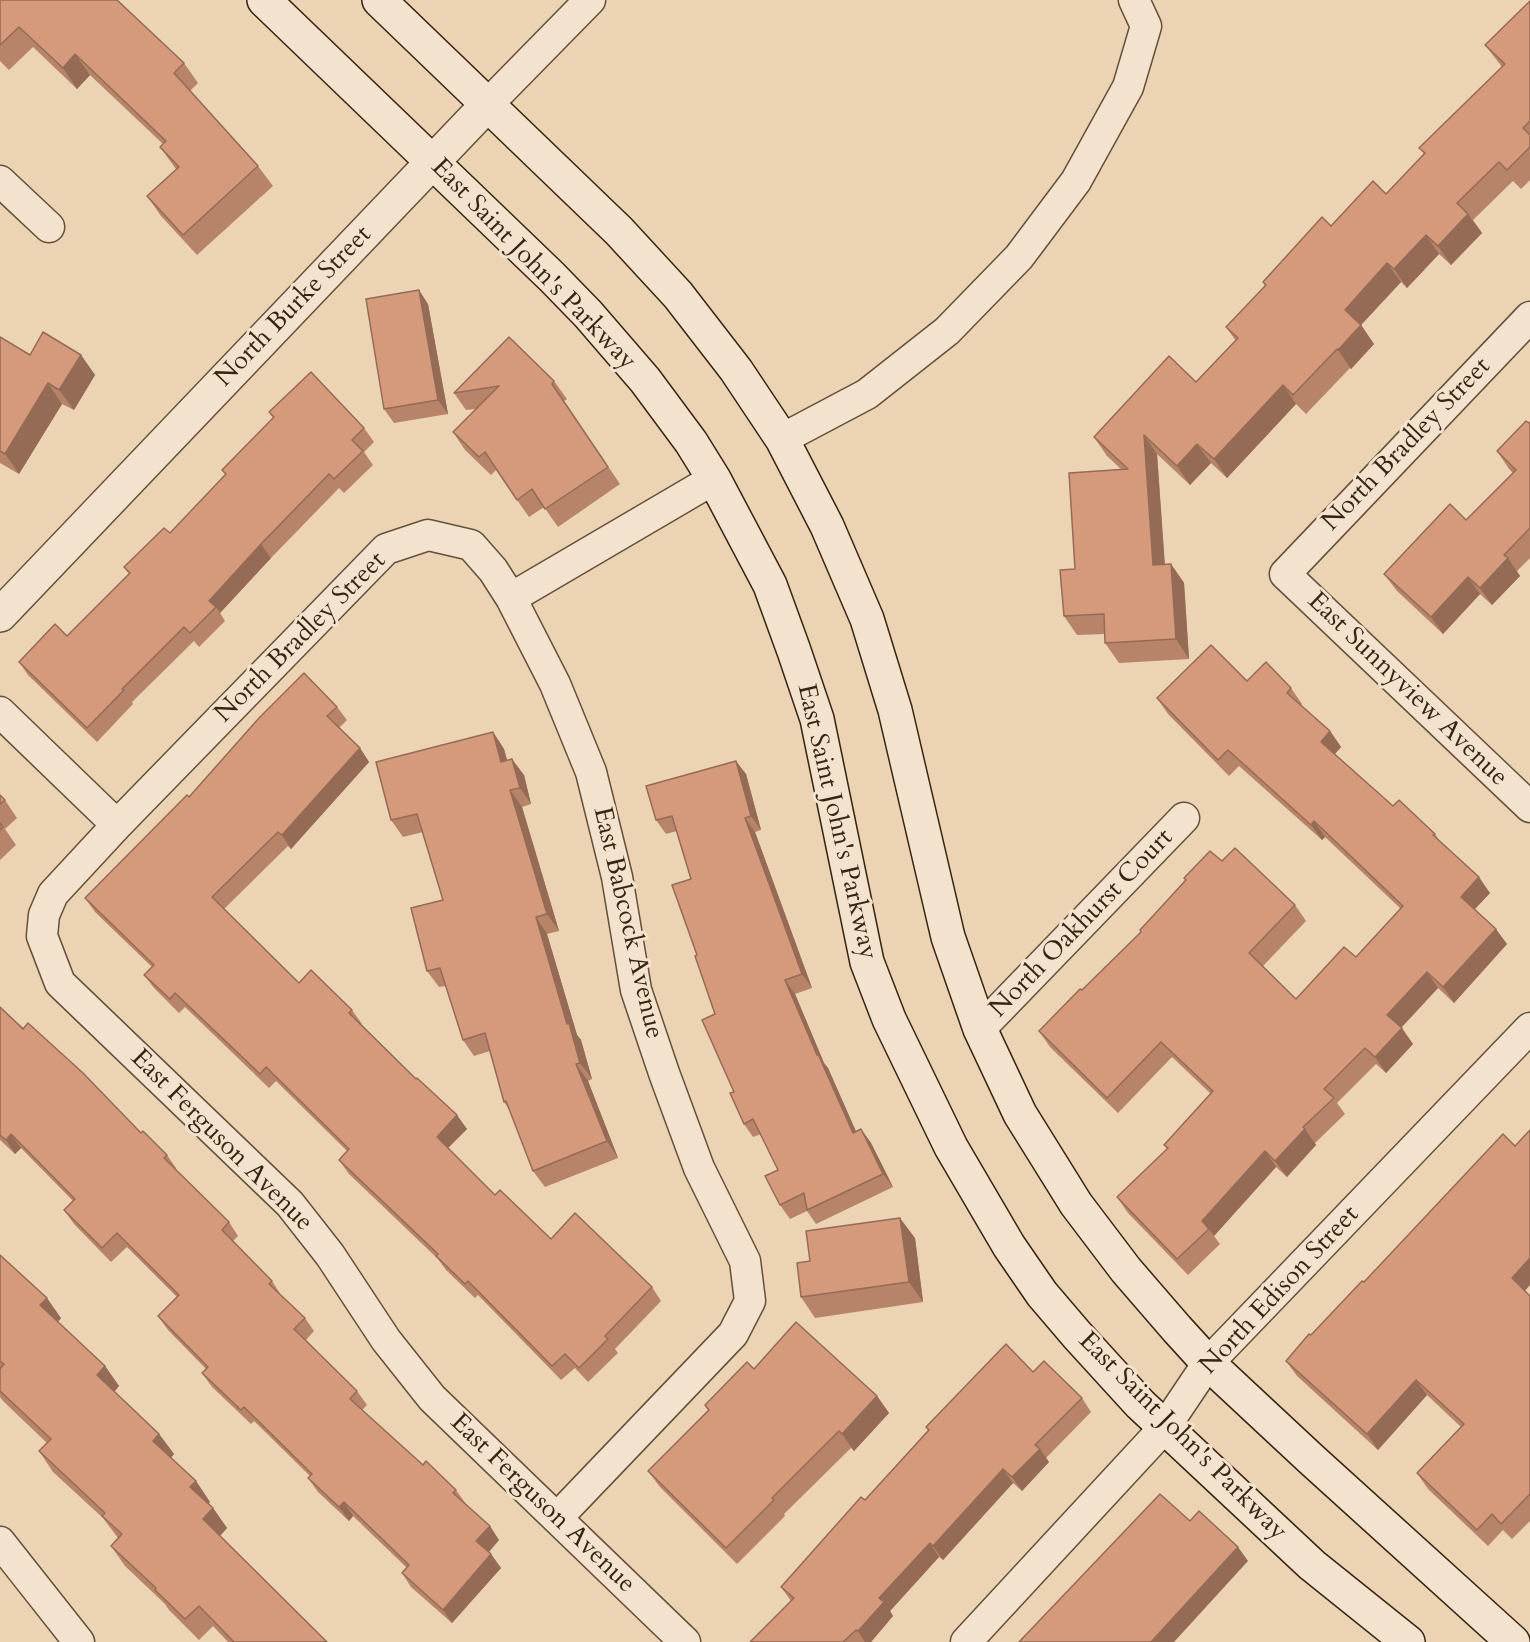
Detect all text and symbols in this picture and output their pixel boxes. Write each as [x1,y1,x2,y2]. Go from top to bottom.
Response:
street label: East Saint John's Parkway [424,153,642,377]
street label: North Burke Street [209,220,379,394]
street label: North Bradley Street [1316,352,1498,538]
street label: North Bradley Street [209,546,393,730]
street label: East Sunnyview Avenue [1300,586,1514,794]
street label: East Saint John's Parkway [789,681,883,963]
street label: East Babcock Avenue [585,804,669,1042]
street label: North Oakhurst Court [984,823,1180,1025]
street label: East Ferguson Avenue [123,1043,319,1239]
street label: North Edison Street [1194,1200,1366,1382]
street label: East Saint John's Parkway [1071,1326,1293,1548]
street label: East Ferguson Avenue [443,1408,641,1600]

